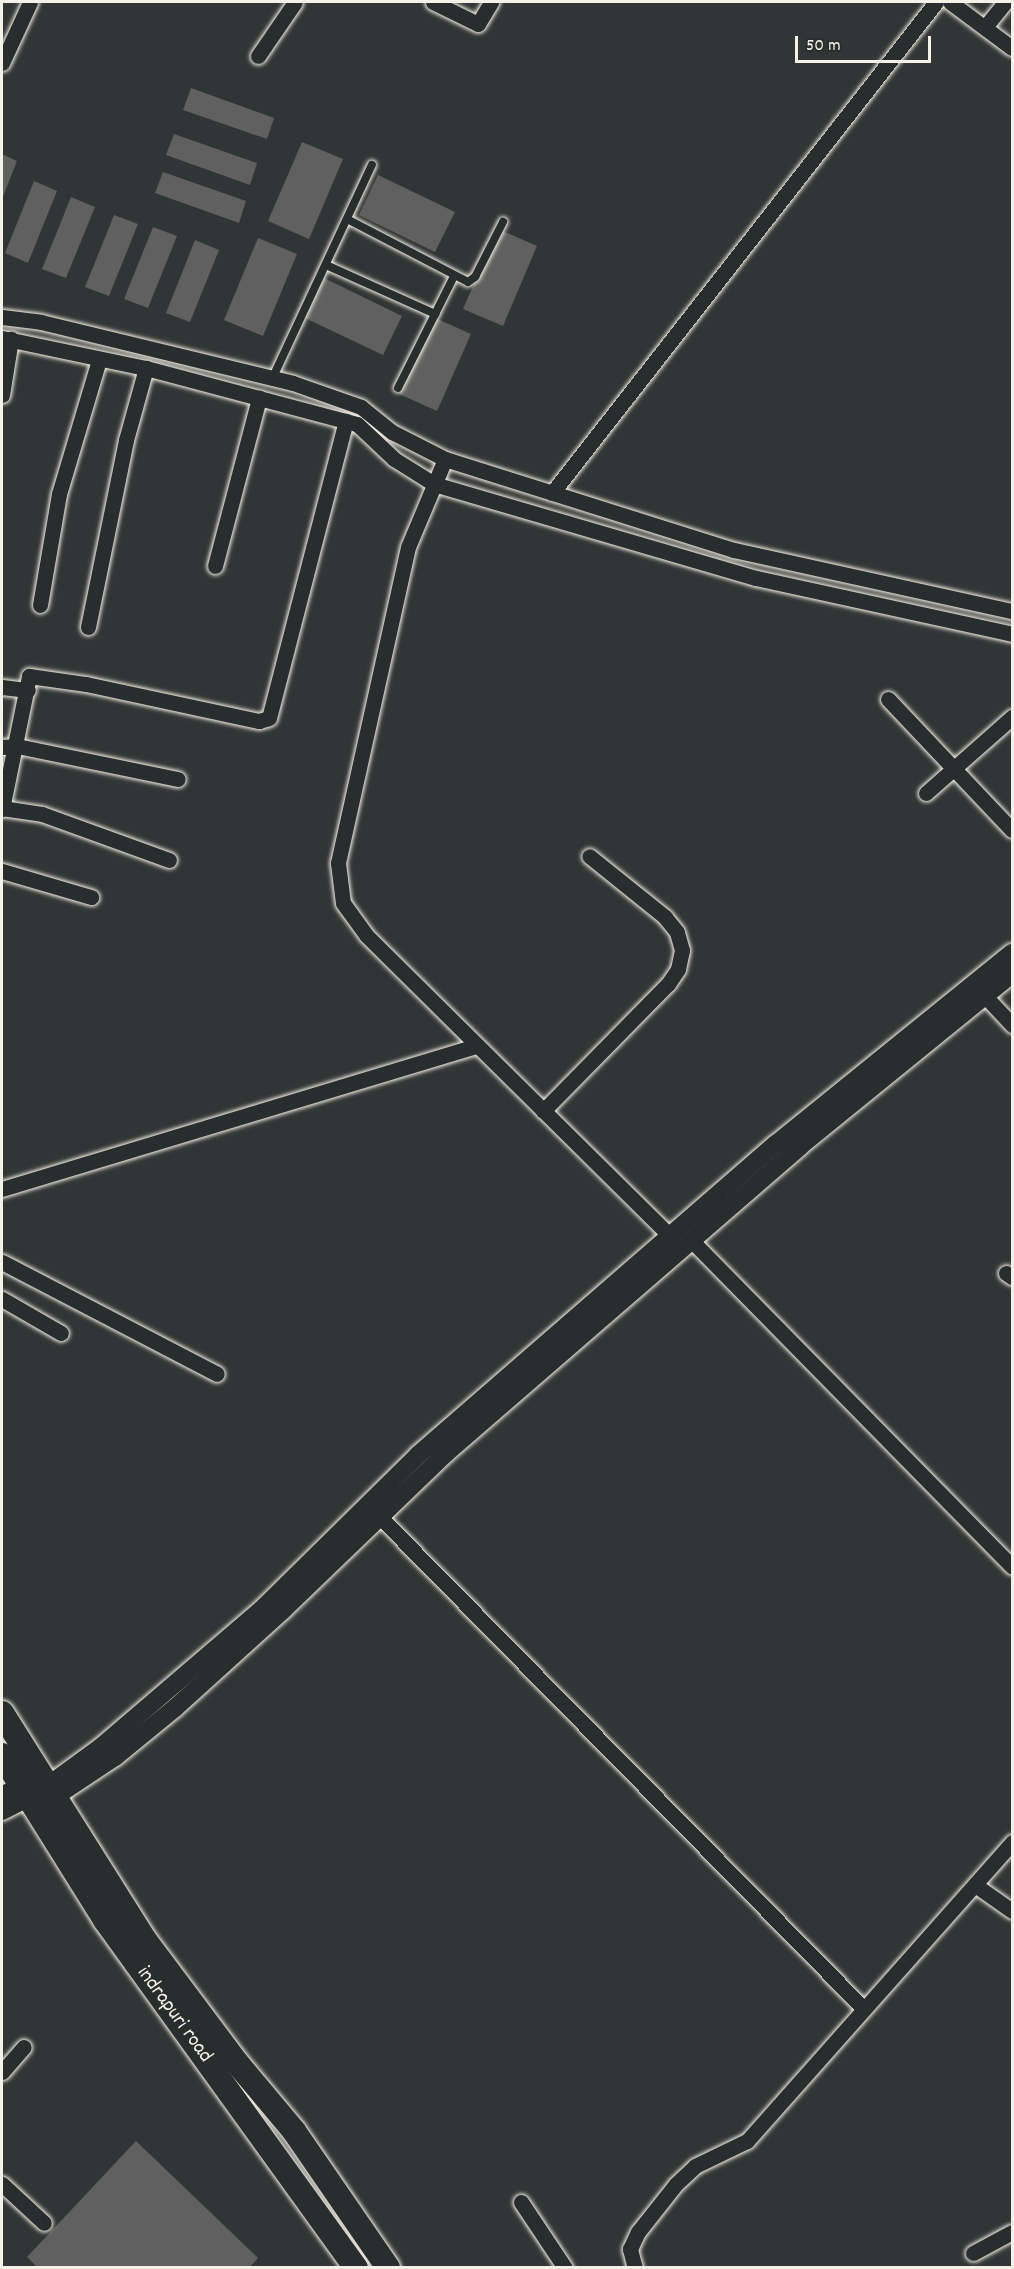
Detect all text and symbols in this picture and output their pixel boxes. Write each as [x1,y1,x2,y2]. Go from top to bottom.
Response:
scale bar [798,24,934,62]
text: 50 m [806,34,841,59]
street label: indrapuri road [131,1962,217,2068]

